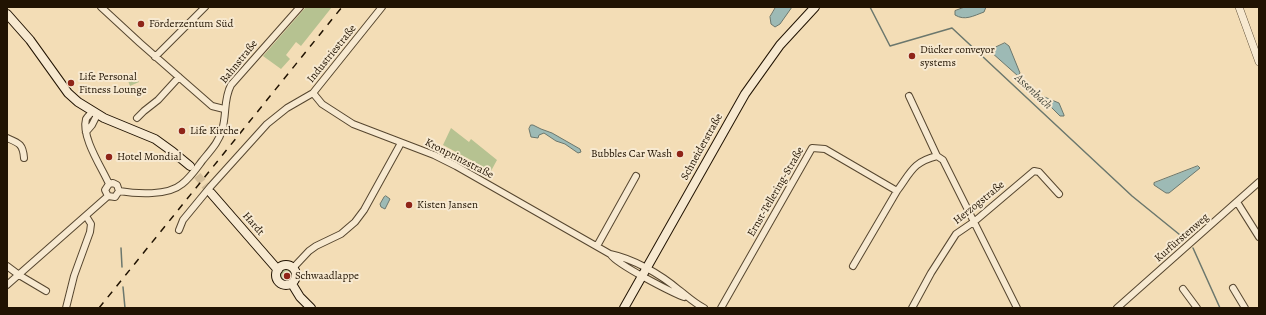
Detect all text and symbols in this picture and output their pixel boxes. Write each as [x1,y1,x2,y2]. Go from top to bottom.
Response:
place label: Förderzentum Süd [149,17,233,31]
marker: Förderzentum Süd [136,19,146,29]
street label: Industriestraße [305,22,359,86]
street label: Bahnstraße [217,38,261,86]
place label: Dücker conveyor systems [920,43,995,69]
marker: Dücker conveyor systems [907,51,917,61]
place label: Life Personal Fitness Lounge [79,70,147,96]
water label: Assenbach [1011,71,1055,113]
marker: Life Personal Fitness Lounge [66,78,76,88]
street label: Schneiderstraße [678,111,726,183]
place label: Life Kirche [190,124,239,138]
marker: Life Kirche [177,126,187,136]
street label: Kronprinzstraße [422,136,496,182]
street label: Ernst-Tellering-Straße [745,145,807,239]
place label: Bubbles Car Wash [591,147,672,161]
marker: Bubbles Car Wash [675,149,685,159]
place label: Hotel Mondial [117,150,181,164]
marker: Hotel Mondial [104,152,114,162]
street label: Herzogstraße [951,178,1007,228]
place label: Kisten Jansen [417,198,478,212]
marker: Kisten Jansen [404,200,414,210]
street label: Hardt [239,210,267,238]
street label: Kurfürstenweg [1152,211,1212,265]
place label: Schwaadlappe [295,269,359,283]
marker: Schwaadlappe [282,271,292,281]

